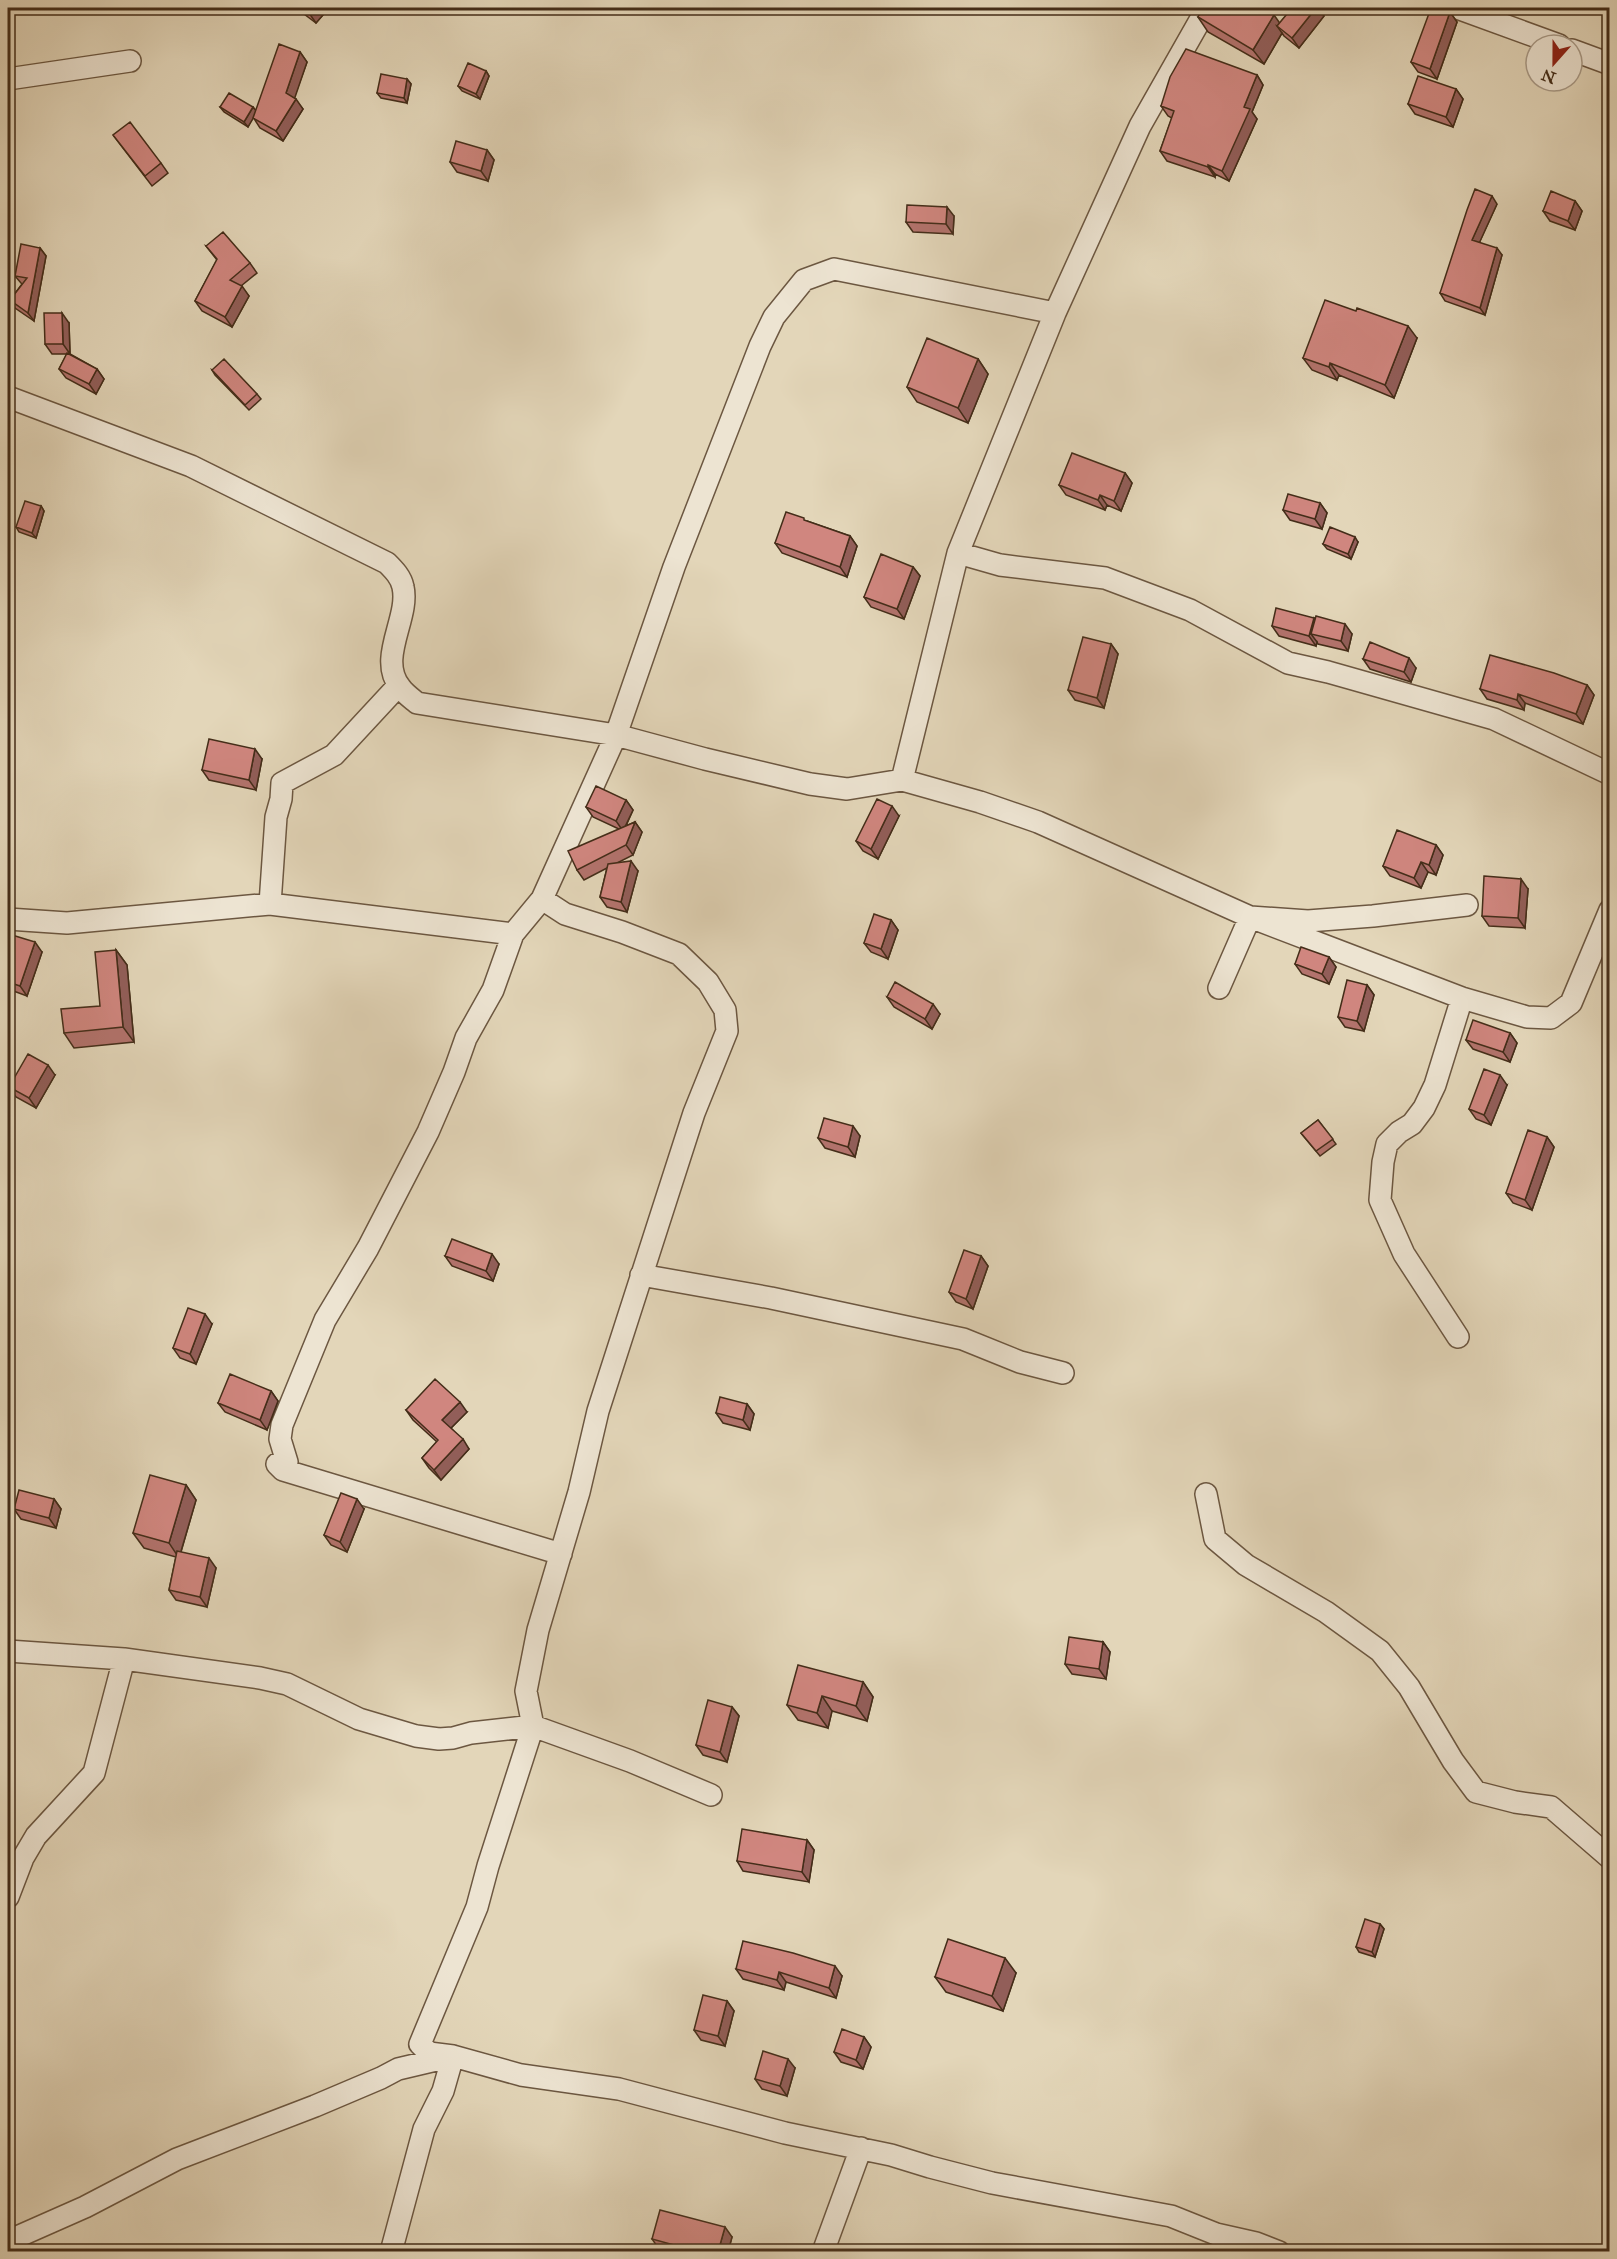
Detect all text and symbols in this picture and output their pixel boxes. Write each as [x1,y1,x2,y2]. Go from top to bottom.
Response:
north arrow [1524,33,1584,93]
text: N [1539,65,1559,88]

